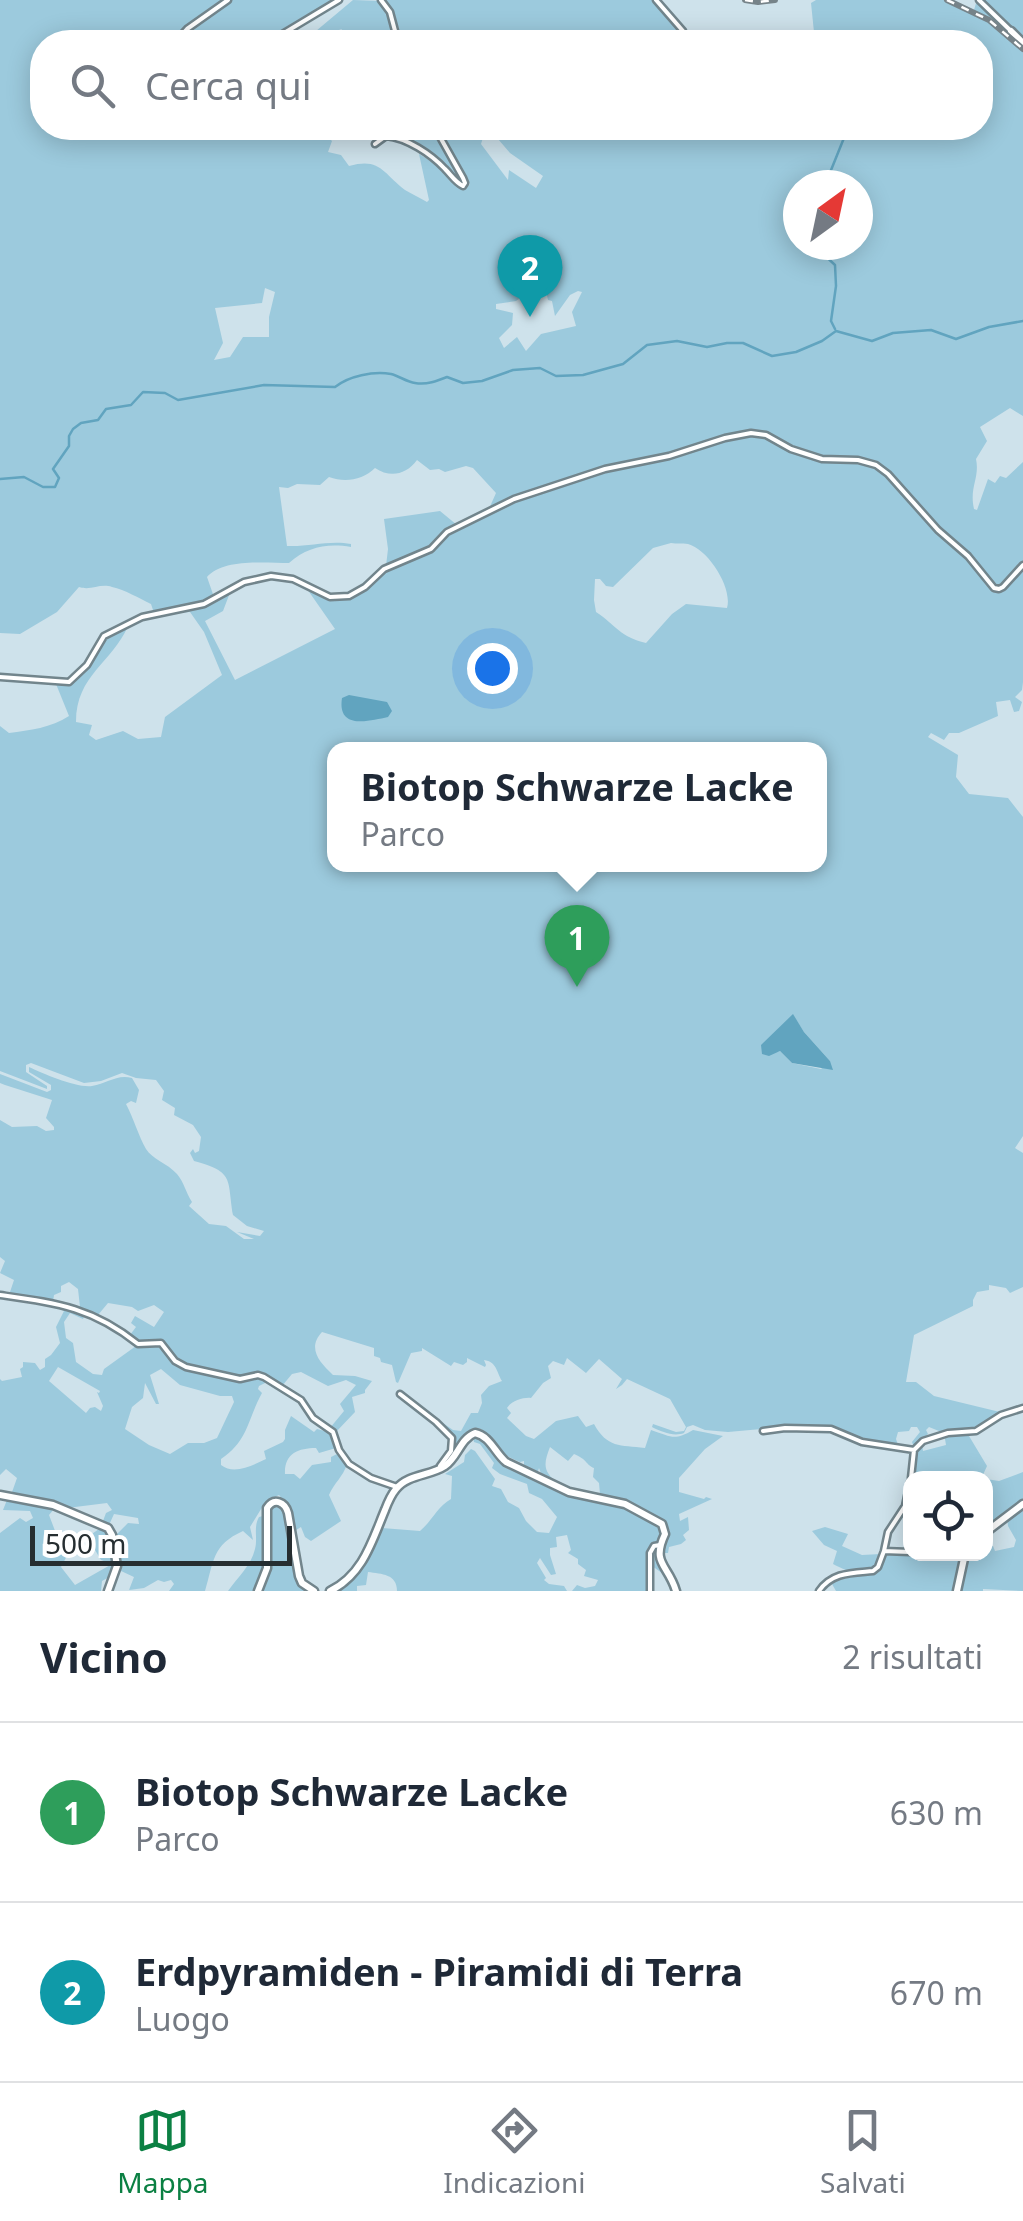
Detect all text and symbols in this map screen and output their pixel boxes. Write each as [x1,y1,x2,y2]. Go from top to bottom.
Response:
search box [30,30,993,140]
icon: search [65,58,120,113]
text: Cerca qui [145,59,311,111]
north arrow [783,170,873,260]
pin: 2 [498,234,562,317]
your location [467,643,518,694]
popup [327,742,827,872]
text: Biotop Schwarze Lacke [360,760,794,812]
text: Parco [360,812,445,855]
pin: 1 [544,904,610,987]
map controls [903,1471,993,1561]
button: locate [903,1471,993,1561]
scale bar [30,1521,292,1566]
text: 500 m [45,1524,127,1562]
text: Vicino [40,1628,168,1685]
text: 2 risultati [842,1635,983,1678]
text: Biotop Schwarze Lacke [135,1765,568,1817]
text: 1 [63,1791,82,1834]
text: 630 m [890,1791,983,1834]
text: Parco [135,1817,220,1860]
text: Erdpyramiden - Piramidi di Terra [135,1945,743,1997]
text: 2 [63,1971,82,2014]
text: 670 m [890,1971,983,2014]
text: Luogo [135,1997,230,2040]
tab: Mappa [117,2103,209,2201]
tab: Indicazioni [443,2103,585,2201]
tab: Salvati [820,2103,906,2201]

